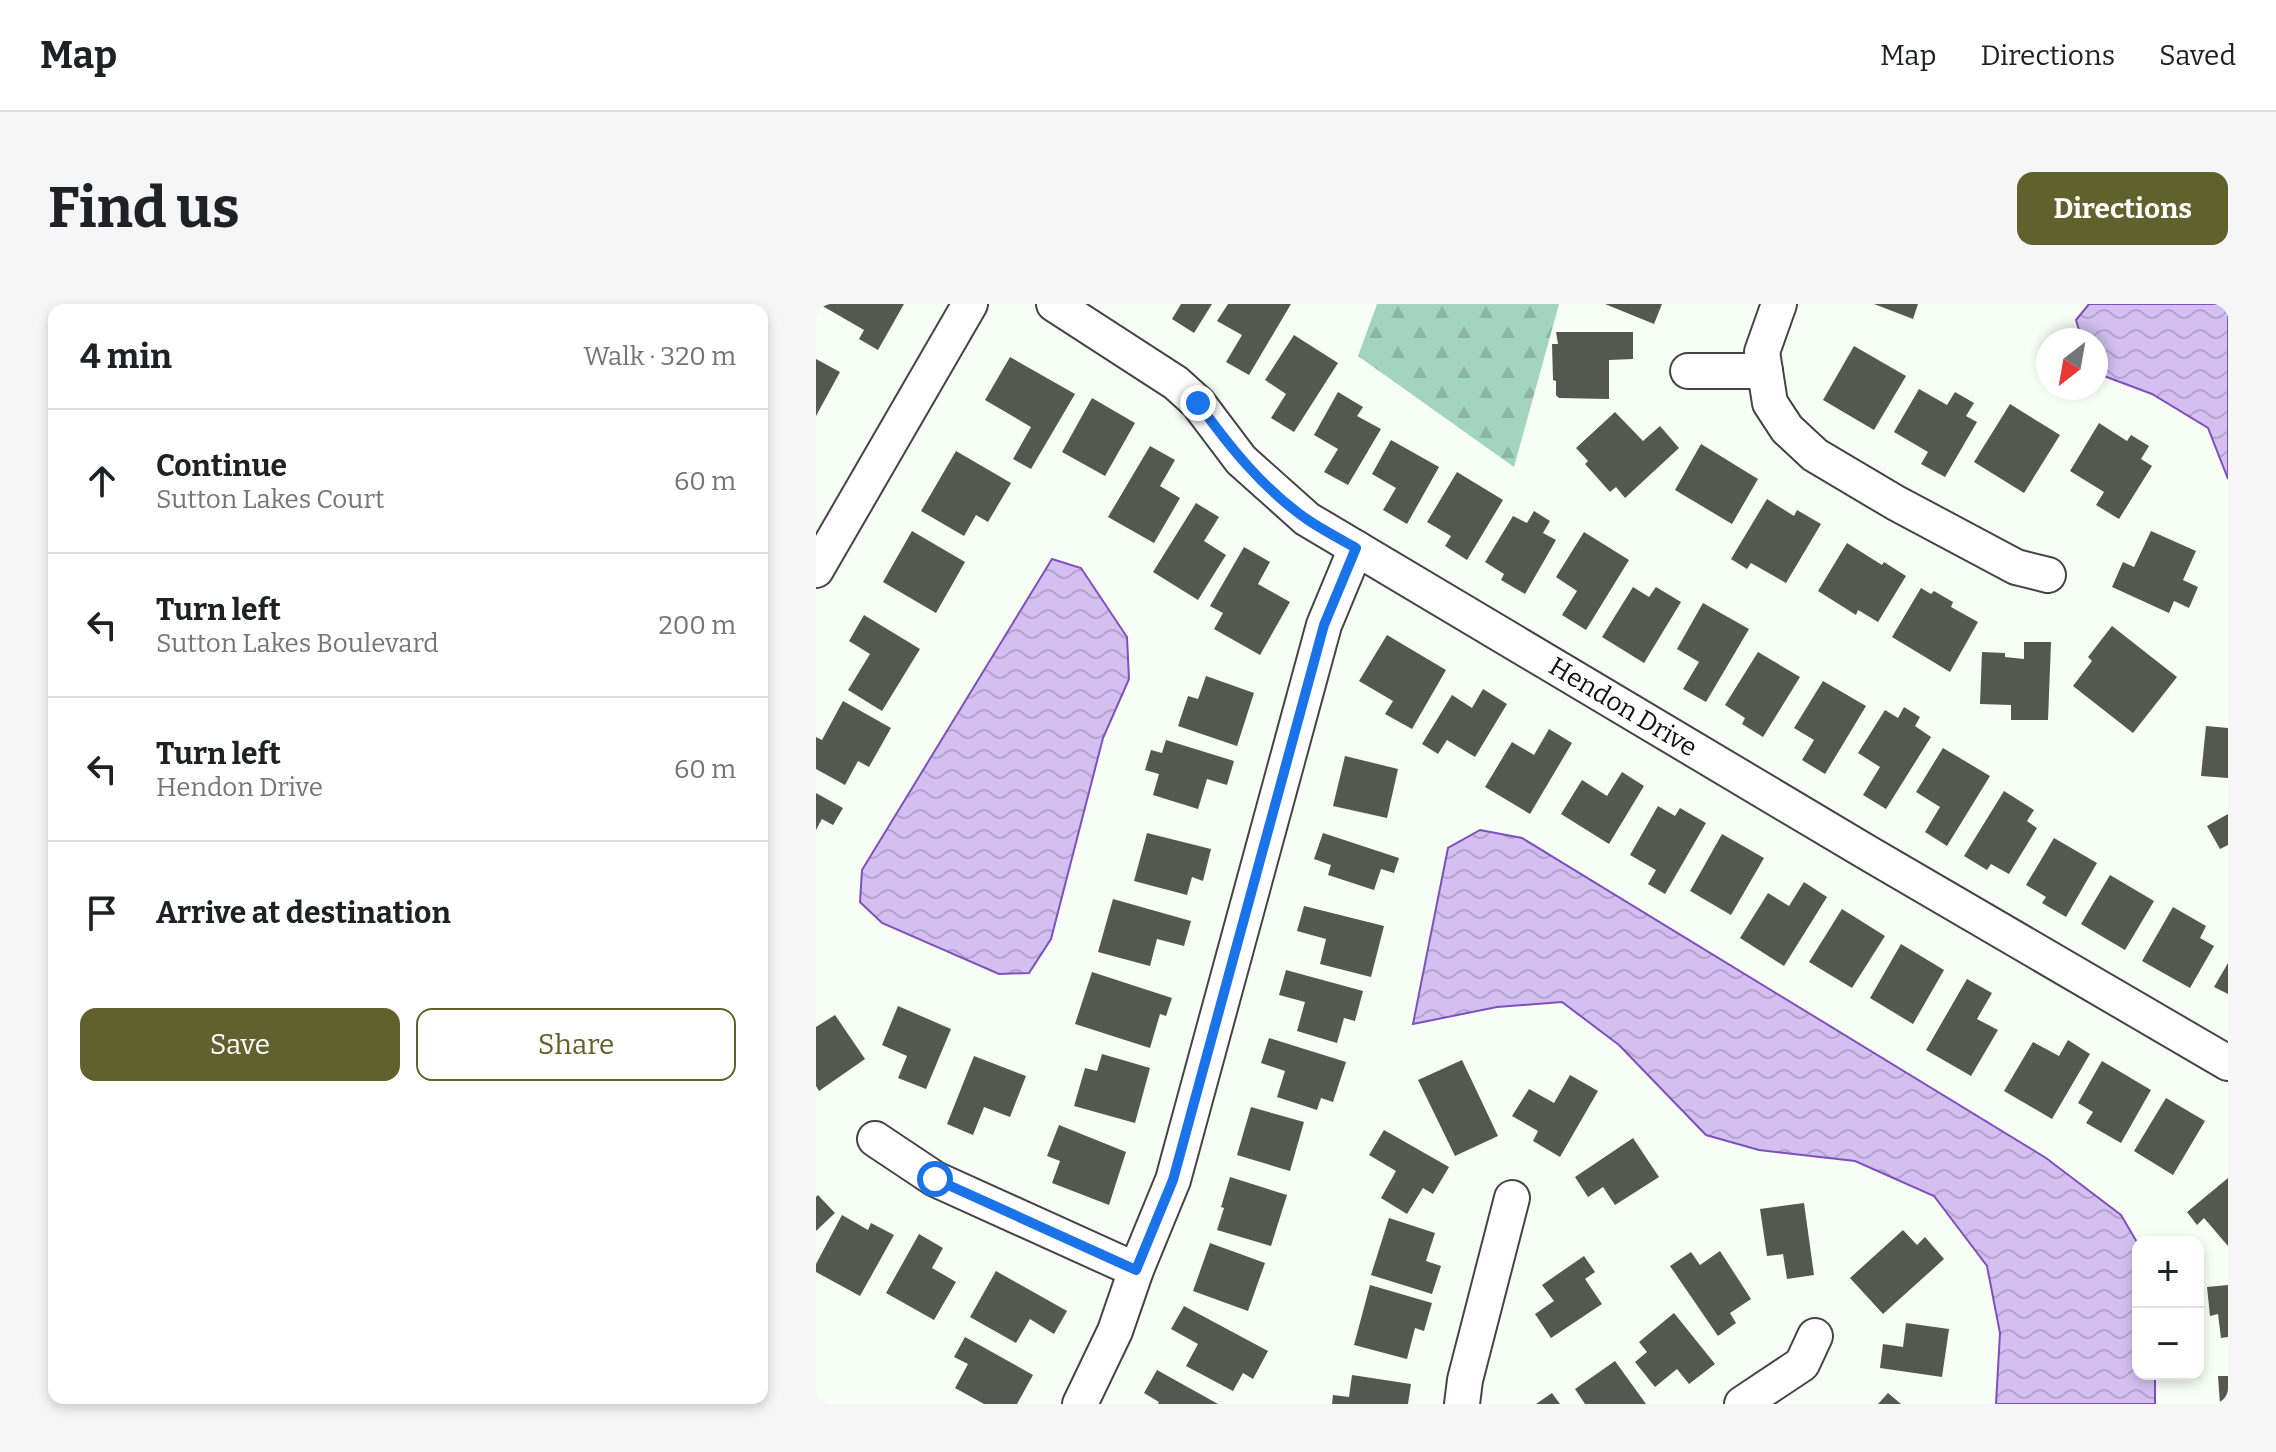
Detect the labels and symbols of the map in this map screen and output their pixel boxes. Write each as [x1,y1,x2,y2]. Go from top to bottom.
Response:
north arrow [2036,328,2108,400]
route end [1180,385,1216,421]
street label: Hendon Drive [1543,651,1703,763]
route start [917,1161,953,1197]

